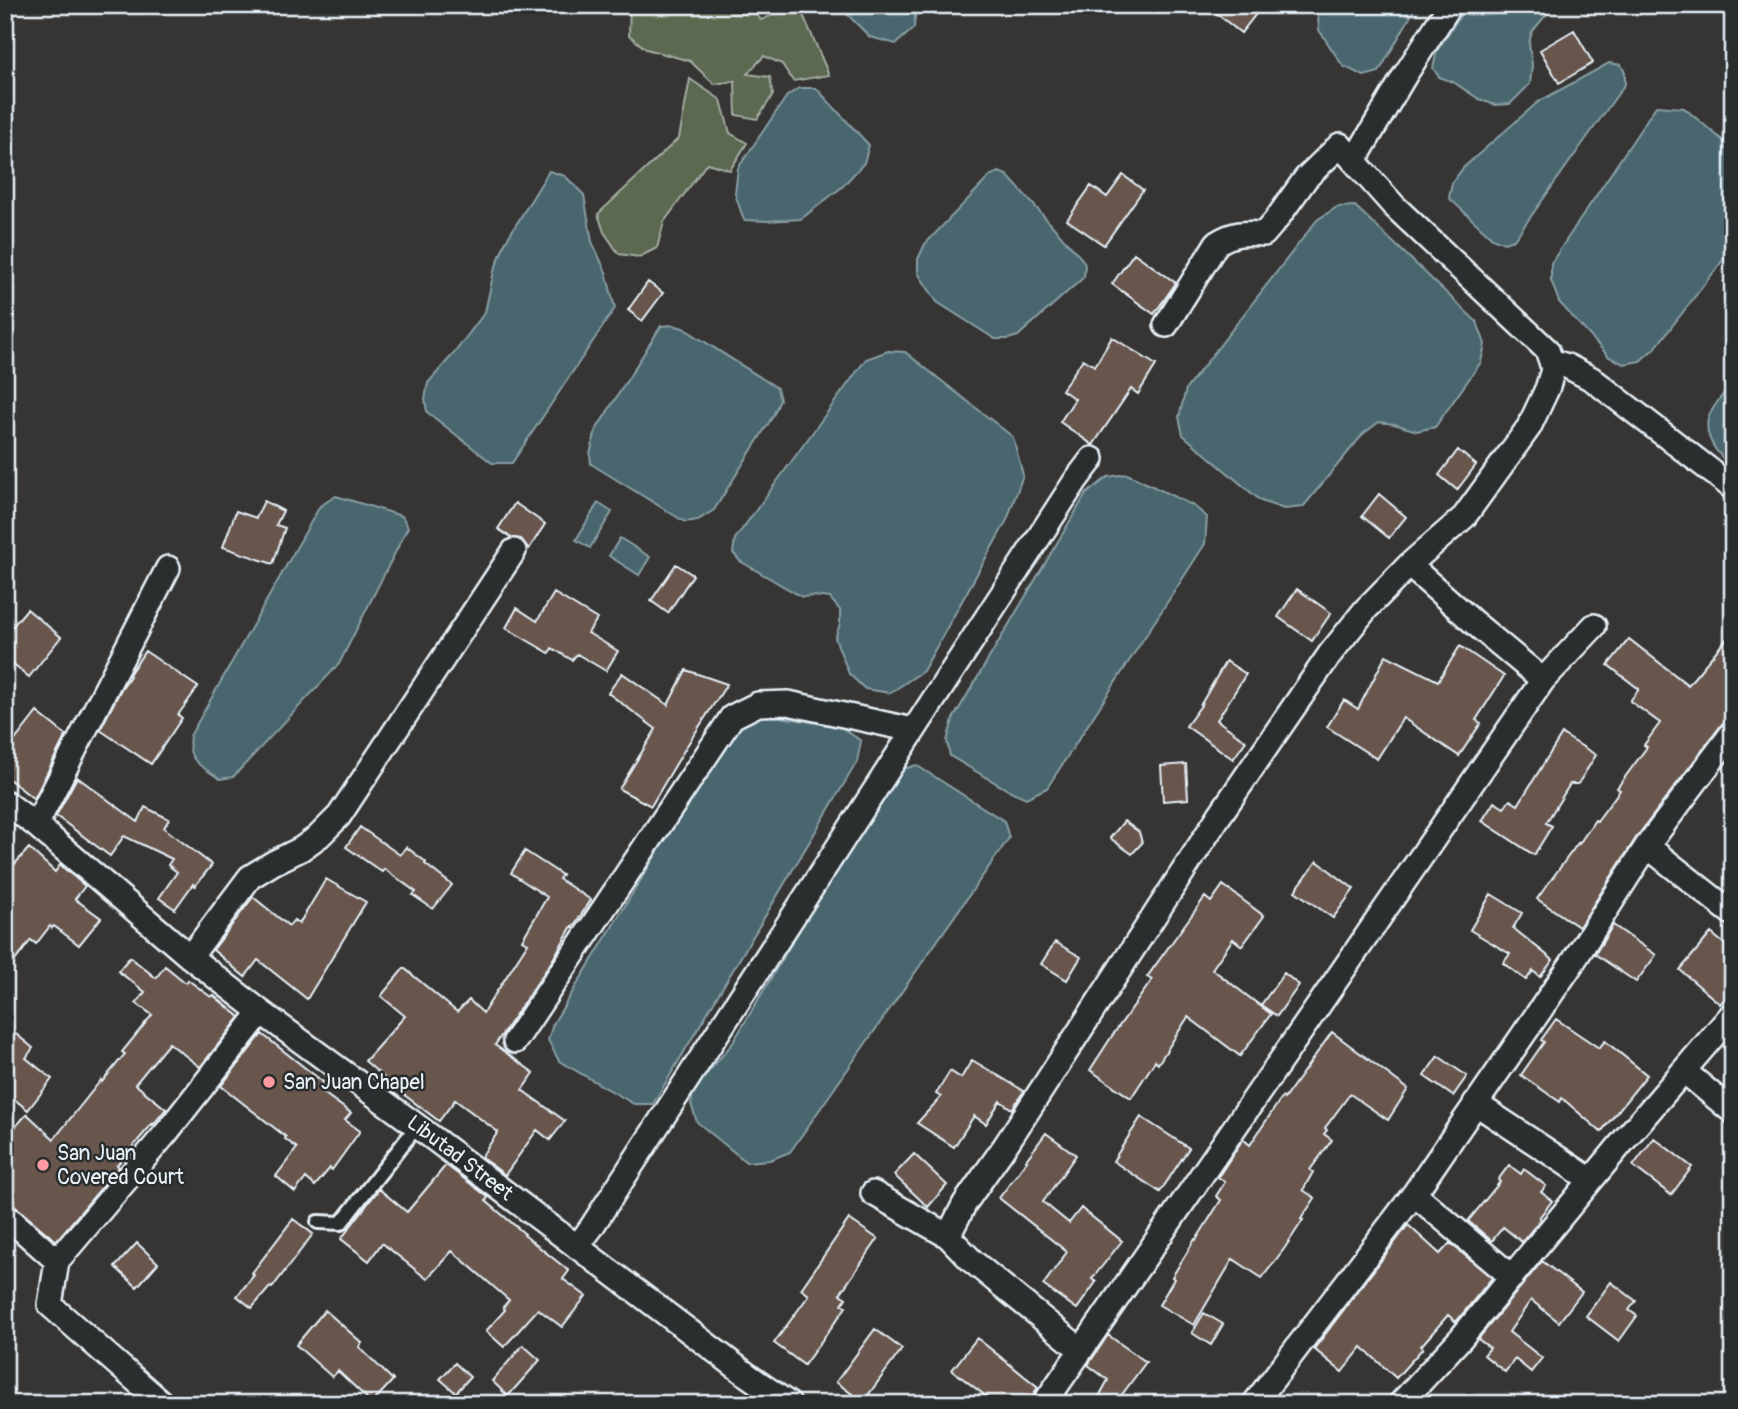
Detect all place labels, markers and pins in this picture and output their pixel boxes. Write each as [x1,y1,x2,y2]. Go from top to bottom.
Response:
place label: San Juan Chapel [283,1069,425,1096]
marker: San Juan Chapel [261,1074,277,1090]
place label: San Juan Covered Court [57,1140,185,1191]
marker: San Juan Covered Court [35,1157,51,1173]

